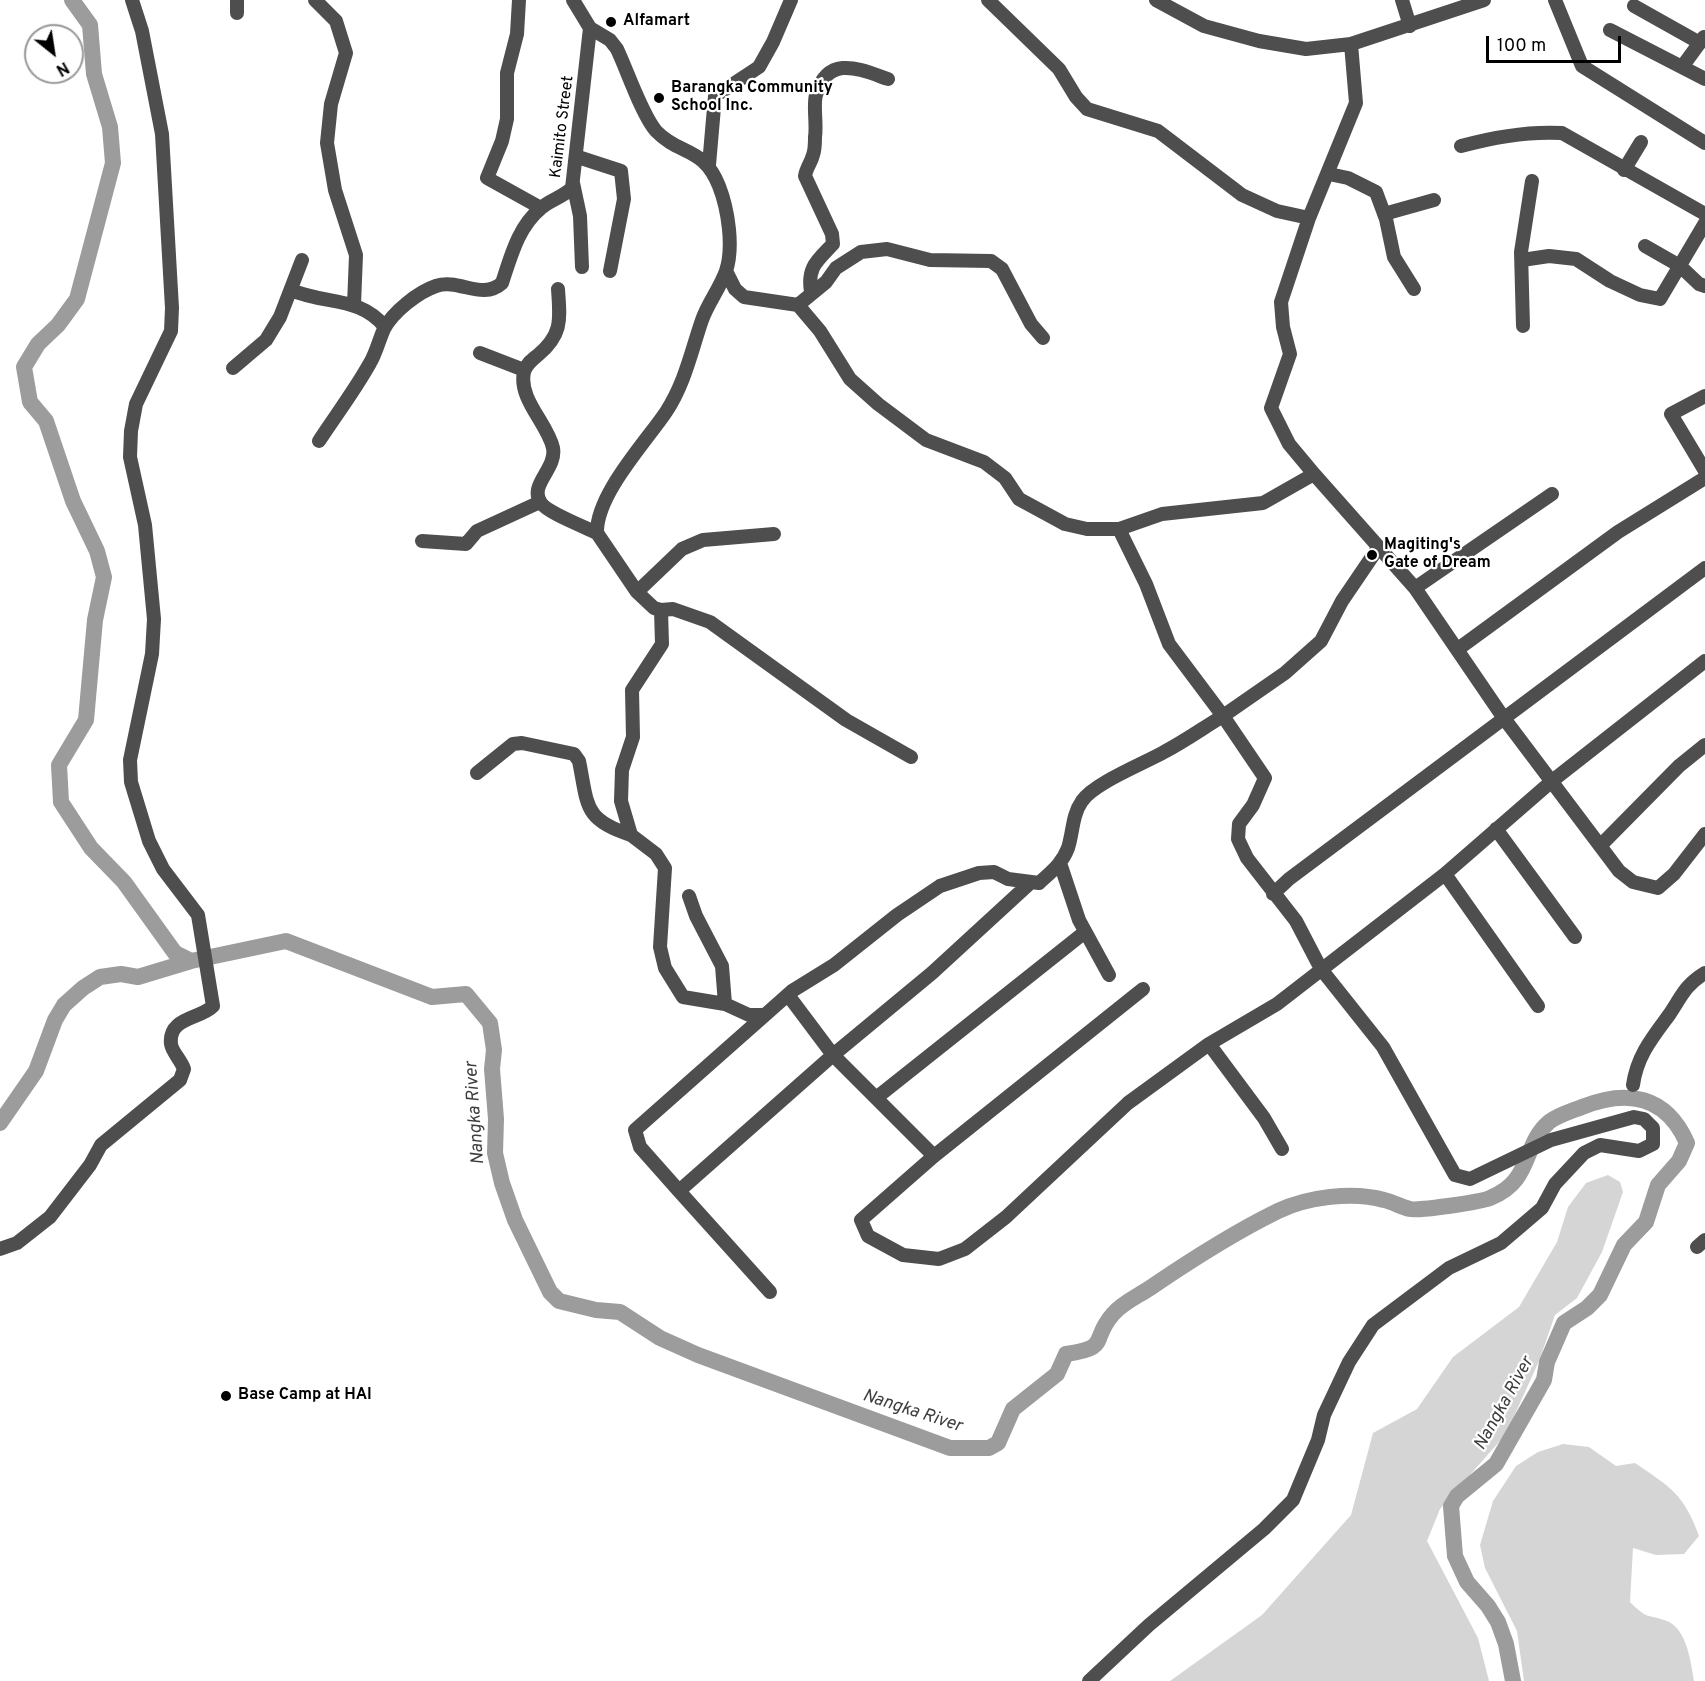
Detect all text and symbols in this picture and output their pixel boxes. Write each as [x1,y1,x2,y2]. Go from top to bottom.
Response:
place label: Alfamart [623,12,690,32]
marker: Alfamart [604,15,618,29]
north arrow [24,24,84,84]
scale bar [1489,24,1624,62]
text: 100 m [1497,35,1546,58]
text: N [52,56,72,79]
street label: Kaimito Street [547,75,579,179]
place label: Barangka Community School Inc. [671,79,833,117]
marker: Barangka Community School Inc. [652,91,666,105]
place label: Magiting's Gate of Dream [1384,536,1491,574]
marker: Magiting's Gate of Dream [1365,548,1379,562]
water label: Nangka River [462,1061,490,1165]
water label: Nangka River [1470,1354,1540,1454]
place label: Base Camp at HAI [238,1386,372,1406]
water label: Nangka River [859,1386,965,1438]
marker: Base Camp at HAI [219,1389,233,1403]

